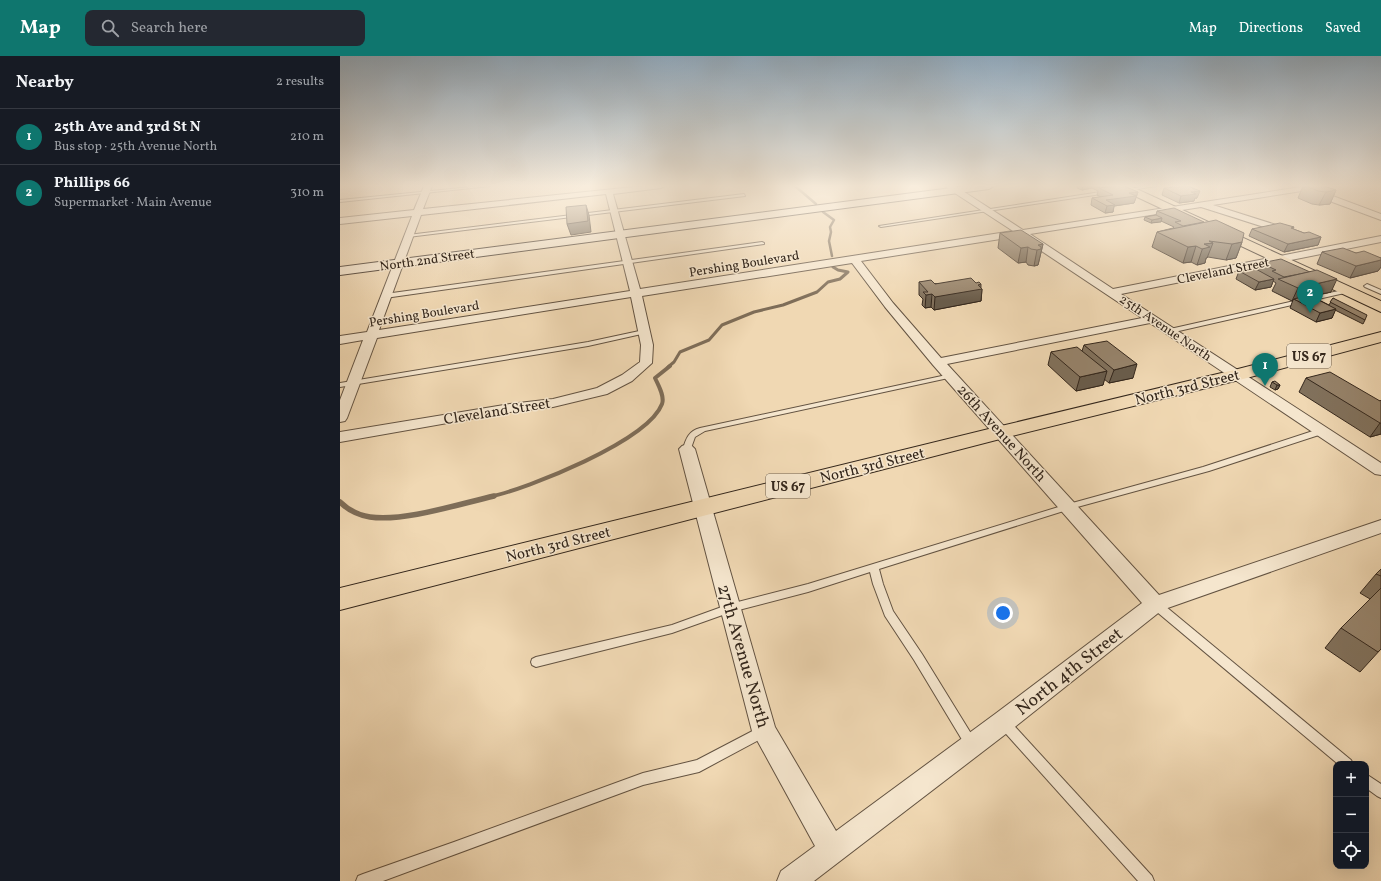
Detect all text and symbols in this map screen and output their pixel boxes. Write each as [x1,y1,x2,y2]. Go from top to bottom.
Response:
search box [85,10,365,46]
text: Map [20,15,61,41]
icon: search [99,17,121,39]
text: Search here [131,18,208,39]
text: Map [1189,19,1217,38]
text: Directions [1239,19,1303,38]
text: Saved [1325,19,1361,38]
text: Nearby [16,71,74,94]
text: 2 results [276,73,324,91]
text: 25th Ave and 3rd St N [54,117,201,138]
text: 1 [26,128,32,146]
text: 210 m [290,128,324,146]
text: Bus stop · 25th Avenue North [54,138,217,156]
text: Phillips 66 [54,173,130,194]
text: 2 [26,184,32,202]
text: 310 m [290,184,324,202]
text: Supermarket · Main Avenue [54,194,212,212]
street label: North 2nd Street [379,245,476,277]
street label: Pershing Boulevard [688,247,801,283]
street label: Cleveland Street [1176,254,1271,290]
pin: 2 [1297,280,1323,313]
street label: 25th Avenue North [1115,291,1215,366]
street label: Pershing Boulevard [368,297,481,333]
road number: US 67 [1287,344,1331,368]
pin: 1 [1252,353,1278,386]
street label: North 3rd Street [1133,365,1242,412]
street label: 26th Avenue North [951,381,1050,487]
street label: Cleveland Street [442,394,552,431]
street label: North 3rd Street [818,443,927,490]
road number: US 67 [766,474,810,498]
street label: North 3rd Street [504,522,613,569]
street label: 27th Avenue North [710,582,775,732]
your location [993,603,1013,623]
street label: North 4th Street [1011,622,1129,722]
map controls [1333,761,1369,869]
button: + [1333,761,1369,797]
button: − [1333,797,1369,833]
button: locate [1333,833,1369,869]

